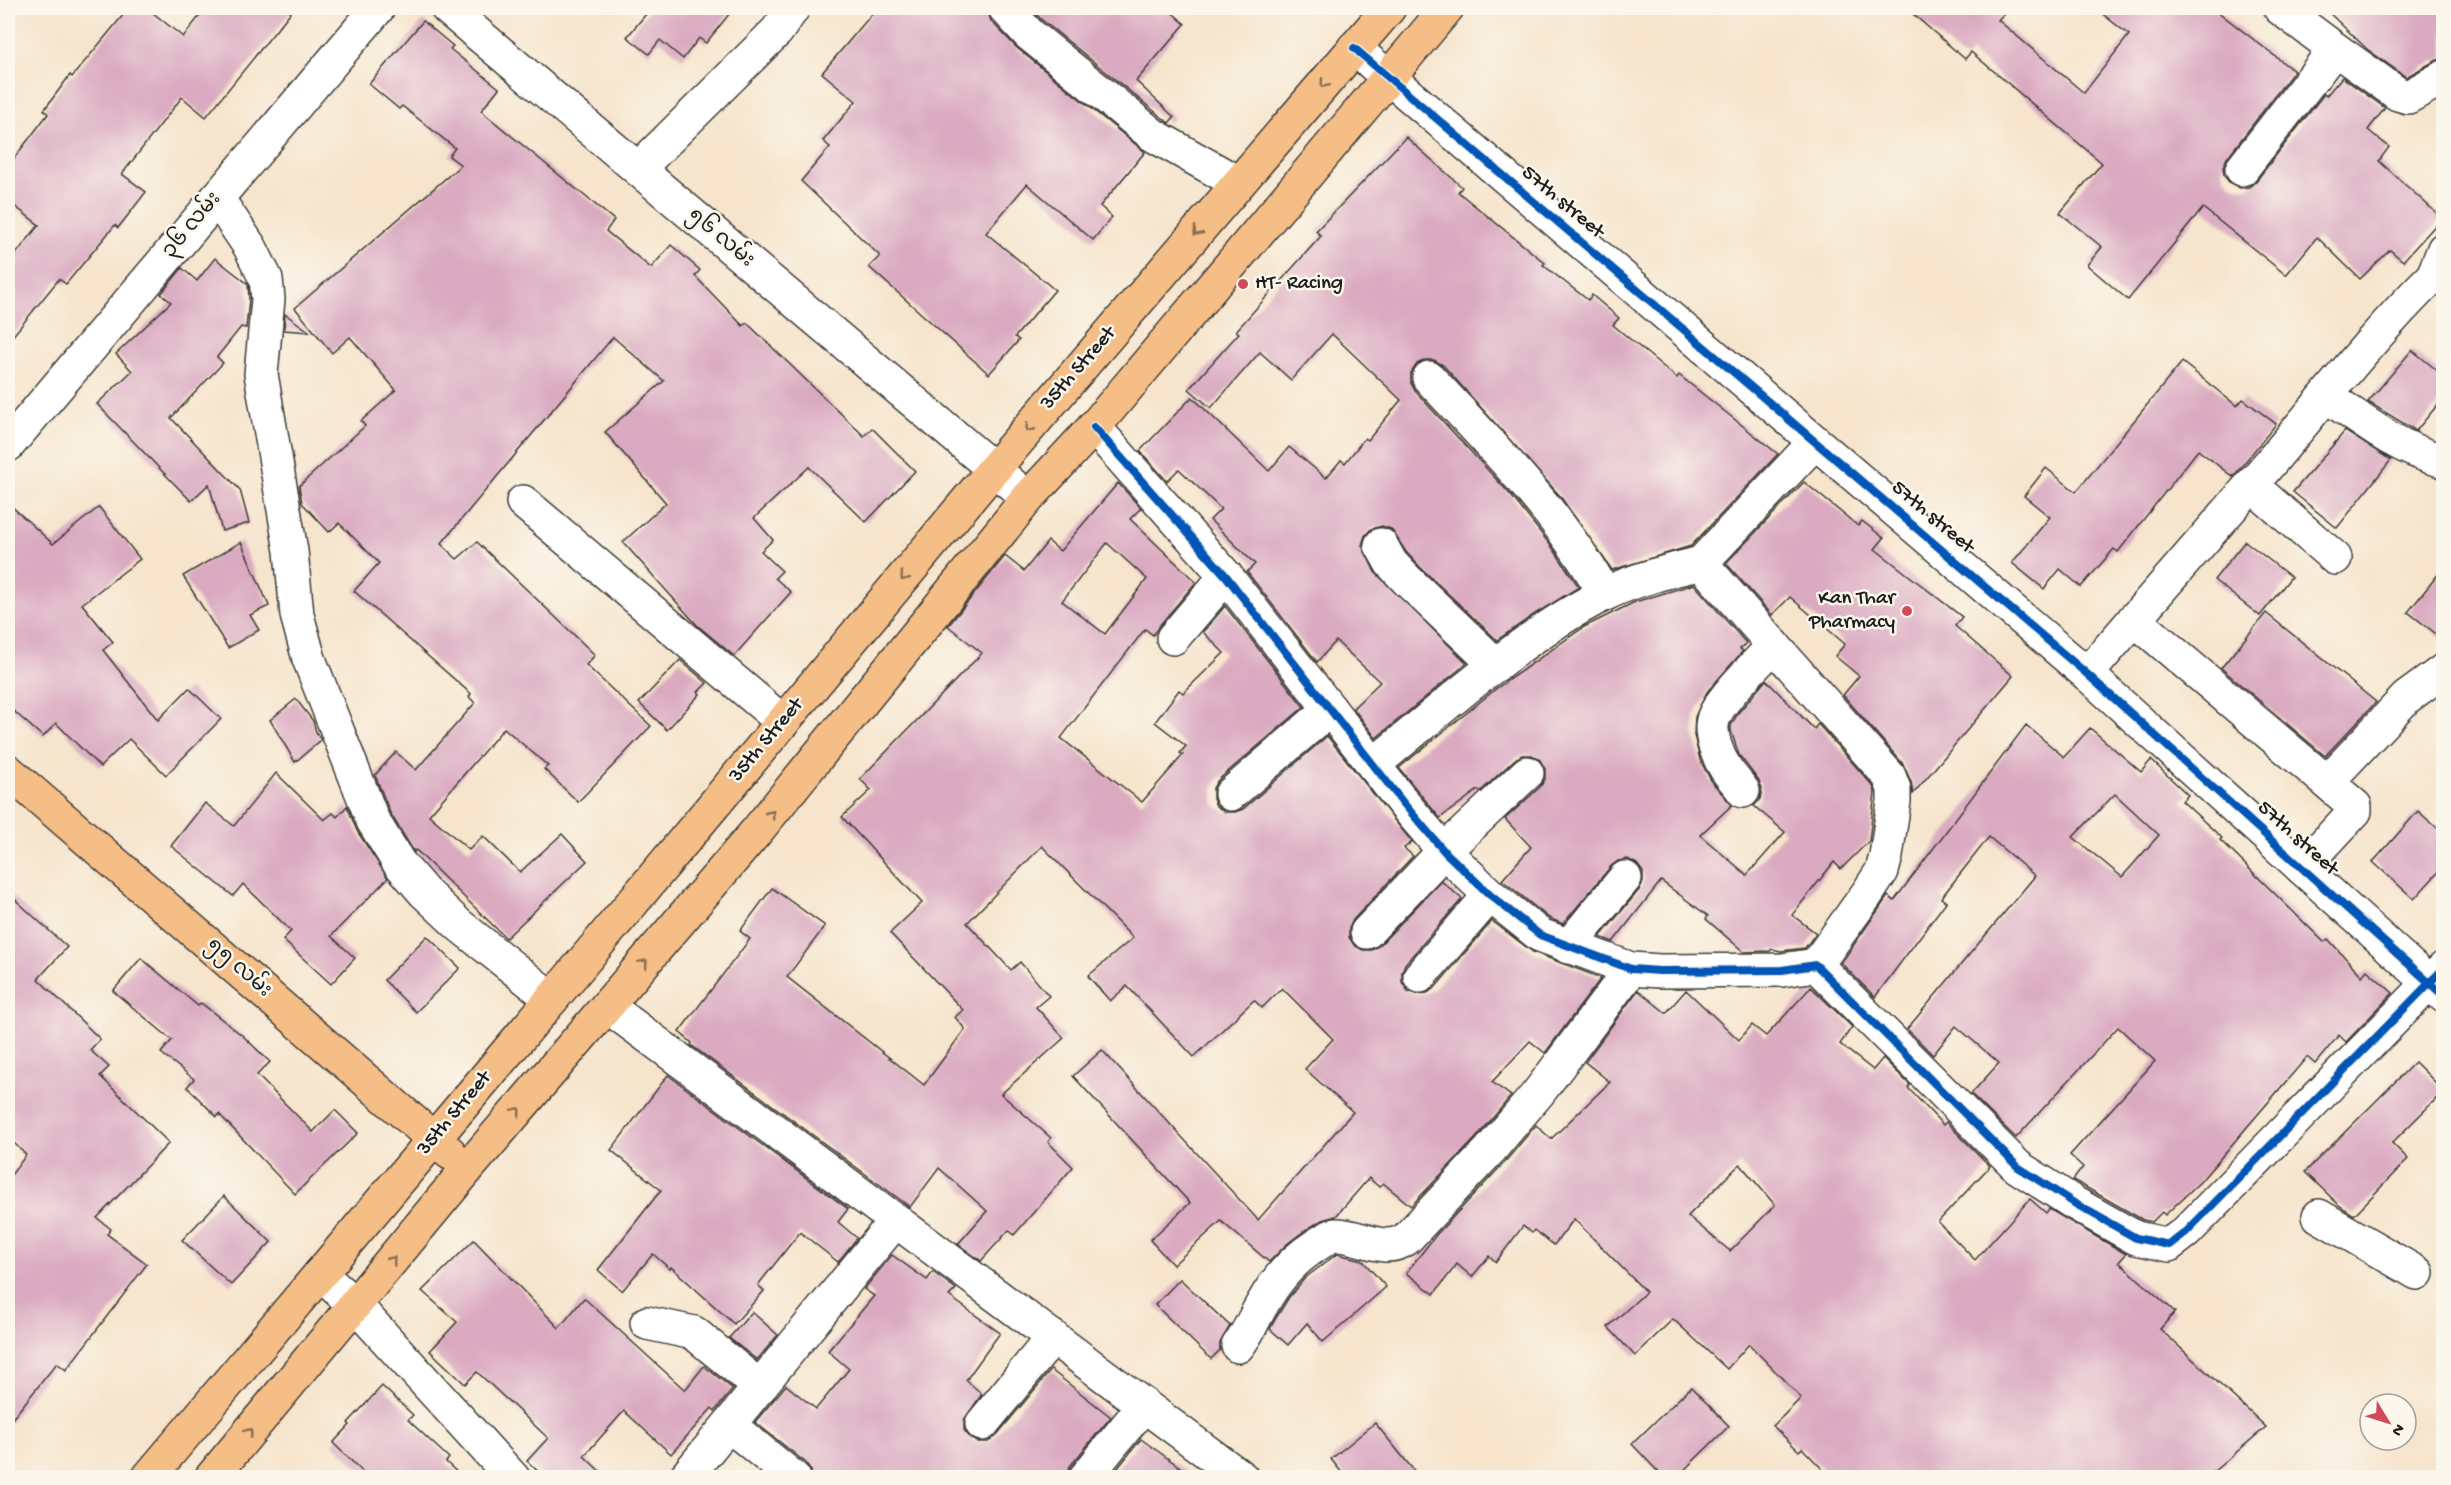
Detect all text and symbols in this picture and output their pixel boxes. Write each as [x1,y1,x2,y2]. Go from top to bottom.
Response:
one-way arrow [1320,77,1331,88]
street label: 57th street [1515,161,1610,247]
street label: ၃၆ လမ်း [153,184,228,265]
street label: ၅၆ လမ်း [681,199,763,275]
one-way arrow [1193,225,1204,236]
place label: HT- Racing [1255,272,1343,297]
marker: HT- Racing [1236,277,1250,291]
street label: 35th Street [1035,320,1124,417]
one-way arrow [1025,421,1036,432]
street label: 57th street [1885,476,1980,562]
one-way arrow [900,570,911,581]
place label: Kan Thar Pharmacy [1808,587,1897,636]
marker: Kan Thar Pharmacy [1900,604,1914,618]
street label: 35th Street [724,692,811,789]
street label: 57th street [2251,796,2345,884]
one-way arrow [763,810,774,821]
street label: ၅၅ လမ်း [200,929,280,1005]
one-way arrow [637,959,648,970]
street label: 35th Street [412,1065,499,1162]
one-way arrow [510,1107,521,1117]
one-way arrow [384,1256,395,1267]
north arrow [2358,1392,2418,1452]
text: N [2386,1419,2408,1439]
one-way arrow [242,1428,253,1439]

